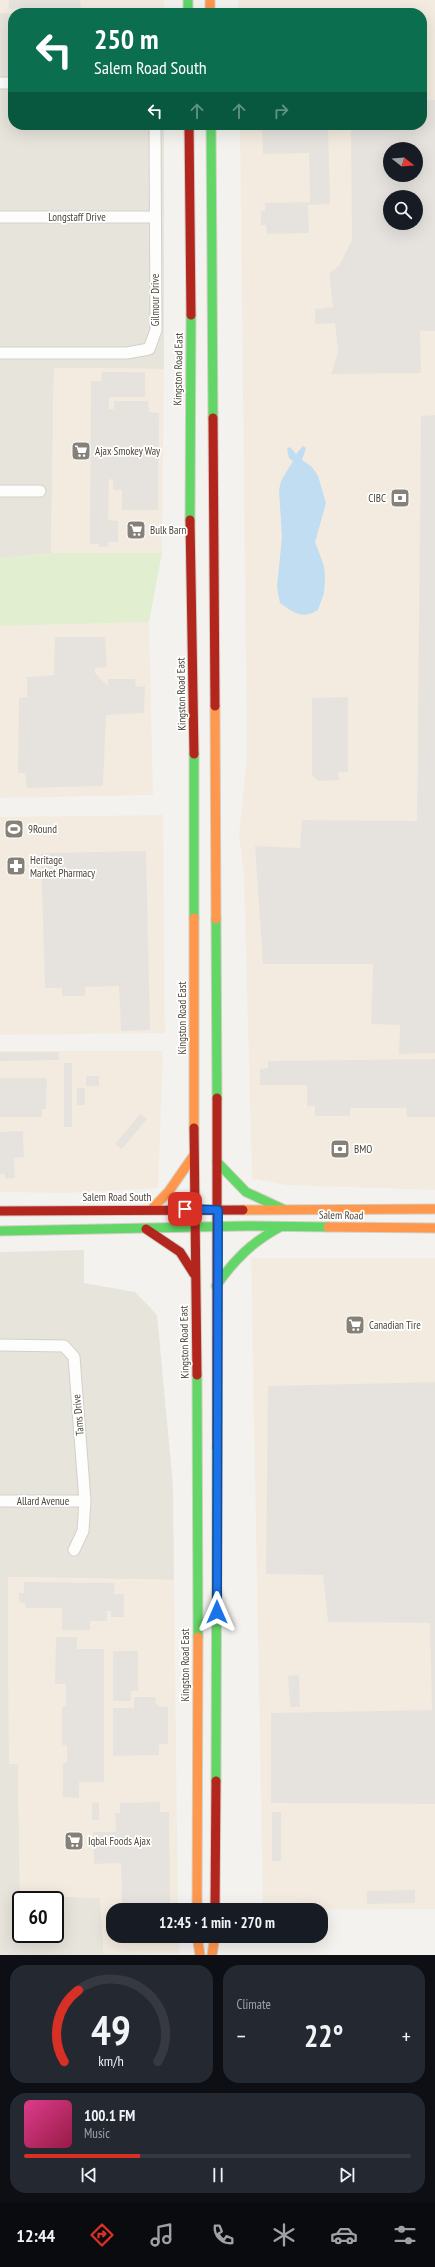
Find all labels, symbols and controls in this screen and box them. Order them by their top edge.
text: 250 m [94,20,158,57]
icon: left [28,24,80,76]
text: Salem Road South [94,56,207,79]
icon: left [144,100,166,122]
icon: ahead [186,100,208,122]
icon: ahead [228,100,250,122]
icon: right [270,100,292,122]
north arrow [383,142,423,182]
map controls [383,142,423,230]
button: search [383,190,423,230]
street label: Longstaff Drive [48,210,106,224]
street label: Gilmour Drive [148,273,162,326]
street label: Kingston Road East [170,332,186,406]
supermarket icon: Ajax Smokey Way [70,440,92,462]
place label: Ajax Smokey Way [95,444,161,458]
bank icon: CIBC [389,487,411,509]
place label: CIBC [368,491,386,505]
supermarket icon: Bulk Barn [125,519,147,541]
place label: Bulk Barn [150,523,186,537]
street label: Kingston Road East [173,657,189,731]
sports icon: 9Round [3,818,25,840]
place label: 9Round [28,822,57,836]
place label: Heritage Market Pharmacy [30,853,96,880]
pharmacy icon: Heritage Market Pharmacy [5,855,27,877]
street label: Kingston Road East [175,982,189,1054]
bank icon: BMO [329,1138,351,1160]
place label: BMO [354,1142,372,1156]
street label: Salem Road South [83,1190,152,1204]
pin [168,1192,202,1226]
icon: arrive [174,1198,196,1220]
street label: Salem Road [319,1208,364,1222]
street label: Kingston Road East [176,1305,192,1379]
supermarket icon: Canadian Tire [344,1314,366,1336]
place label: Canadian Tire [369,1318,421,1332]
street label: Tams Drive [69,1393,87,1436]
street label: Allard Avenue [17,1494,70,1508]
position arrow [196,1591,238,1633]
street label: Kingston Road East [178,1629,192,1701]
supermarket icon: Iqbal Foods Ajax [63,1830,85,1852]
place label: Iqbal Foods Ajax [88,1834,151,1848]
speed limit sign: 60 [12,1891,64,1943]
text: 12:45 · 1 min · 270 m [159,1913,275,1932]
text: Climate [237,1996,271,2013]
text: 49 [91,2003,131,2056]
text: 22° [304,2016,344,2055]
text: − [237,2022,246,2050]
text: + [402,2022,411,2050]
text: km/h [99,2051,124,2070]
text: 100.1 FM [84,2106,135,2125]
text: Music [84,2125,110,2142]
icon: previous [78,2164,100,2186]
icon: pause [207,2164,229,2186]
icon: next [336,2164,358,2186]
icon: directions [88,2221,116,2249]
icon: music [148,2221,176,2249]
icon: phone [209,2221,237,2249]
icon: climate [270,2221,298,2249]
icon: car [330,2221,358,2249]
icon: filters [391,2221,419,2249]
text: 12:44 [16,2224,55,2247]

